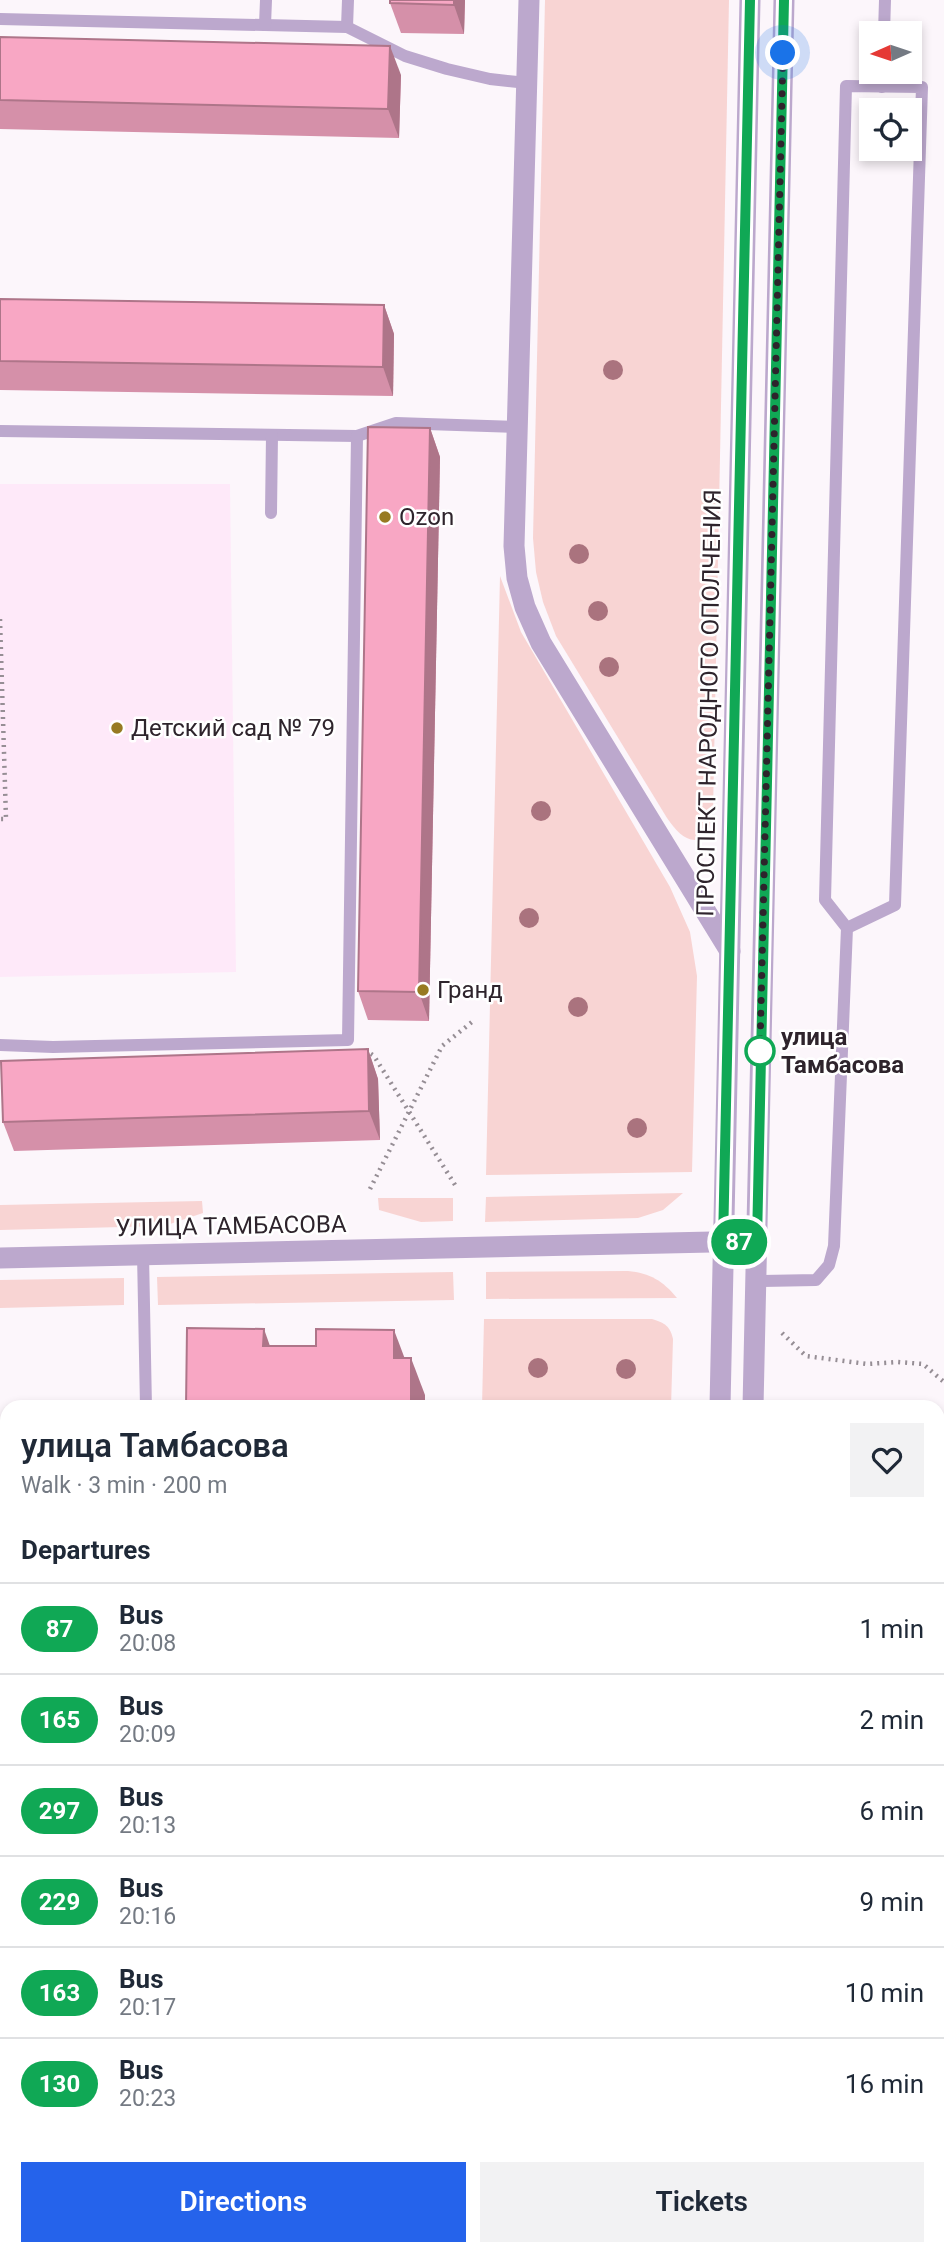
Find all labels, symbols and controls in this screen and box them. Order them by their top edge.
north arrow [859,21,922,84]
map controls [859,21,922,161]
your location [765,35,800,70]
button: locate [859,98,922,161]
street label: ПРОСПЕКТ НАРОДНОГО ОПОЛЧЕНИЯ [691,489,727,917]
place label: Ozon [399,503,454,531]
marker: Ozon [377,509,393,525]
place label: Детский сад № 79 [131,714,335,742]
marker: Детский сад № 79 [109,720,125,736]
place label: Гранд [437,976,503,1004]
marker: Гранд [415,982,431,998]
place label: улица Тамбасова [781,1023,904,1079]
marker: улица Тамбасова [745,1036,775,1066]
street label: УЛИЦА ТАМБАСОВА [115,1210,347,1242]
line badge: 87 [708,1219,770,1265]
text: 87 [725,1228,753,1256]
button: heart [850,1423,924,1497]
text: улица Тамбасова [21,1426,289,1465]
text: Walk · 3 min · 200 m [21,1472,227,1499]
text: Departures [21,1535,151,1565]
text: Bus [119,1600,164,1630]
text: 1 min [859,1614,924,1644]
text: 87 [46,1615,73,1643]
text: 20:08 [119,1630,176,1657]
text: Bus [119,1691,164,1721]
text: 2 min [859,1705,924,1735]
text: 165 [39,1706,80,1734]
text: 20:09 [119,1721,176,1748]
text: Bus [119,1782,164,1812]
text: 6 min [859,1796,924,1826]
text: 297 [39,1797,80,1825]
text: 20:13 [119,1812,176,1839]
text: Bus [119,1873,164,1903]
text: 9 min [859,1887,924,1917]
text: 229 [39,1888,80,1916]
text: 20:16 [119,1903,176,1930]
text: Bus [119,1964,164,1994]
text: 10 min [845,1978,924,2008]
text: 163 [39,1979,80,2007]
text: 20:17 [119,1994,176,2021]
text: Bus [119,2055,164,2085]
text: 16 min [845,2069,924,2099]
text: 130 [39,2070,80,2098]
text: 20:23 [119,2085,176,2112]
button: Directions [21,2162,466,2242]
button: Tickets [480,2162,924,2242]

